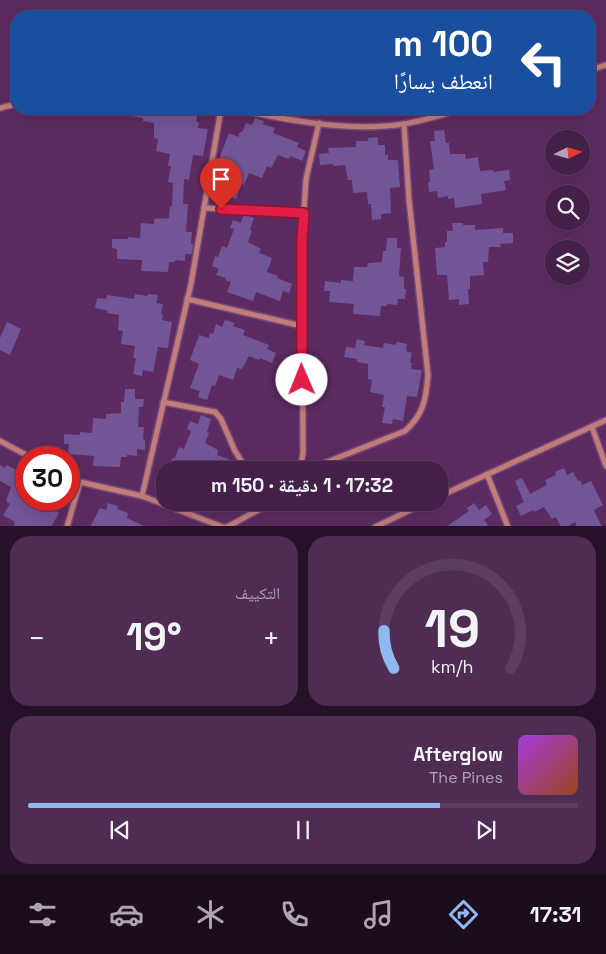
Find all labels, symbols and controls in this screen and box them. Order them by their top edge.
text: 100 m [393,22,493,66]
icon: left [511,30,576,95]
text: انعطف يسارًا [394,67,493,95]
north arrow [545,130,590,175]
map controls [545,130,590,285]
pin [200,158,242,209]
icon: arrive [207,165,235,193]
button: search [545,185,590,230]
button: layers [545,240,590,285]
position arrow [275,353,327,405]
speed limit sign: 30 [15,446,80,511]
text: 17:32 · 1 دقيقة · 150 m [211,473,393,498]
text: التكييف [235,583,280,604]
text: 19 [424,596,480,662]
text: 19° [126,613,182,661]
text: − [28,620,45,656]
text: + [263,620,280,656]
text: km/h [431,655,473,678]
text: Afterglow [413,742,503,767]
text: The Pines [429,767,503,788]
icon: previous [106,816,134,844]
icon: pause [289,816,317,844]
icon: next [472,816,500,844]
icon: filters [25,897,60,932]
icon: car [109,897,144,932]
icon: climate [193,897,228,932]
icon: phone [277,897,312,932]
icon: music [361,897,396,932]
icon: directions [446,897,481,932]
text: 17:31 [530,900,581,928]

